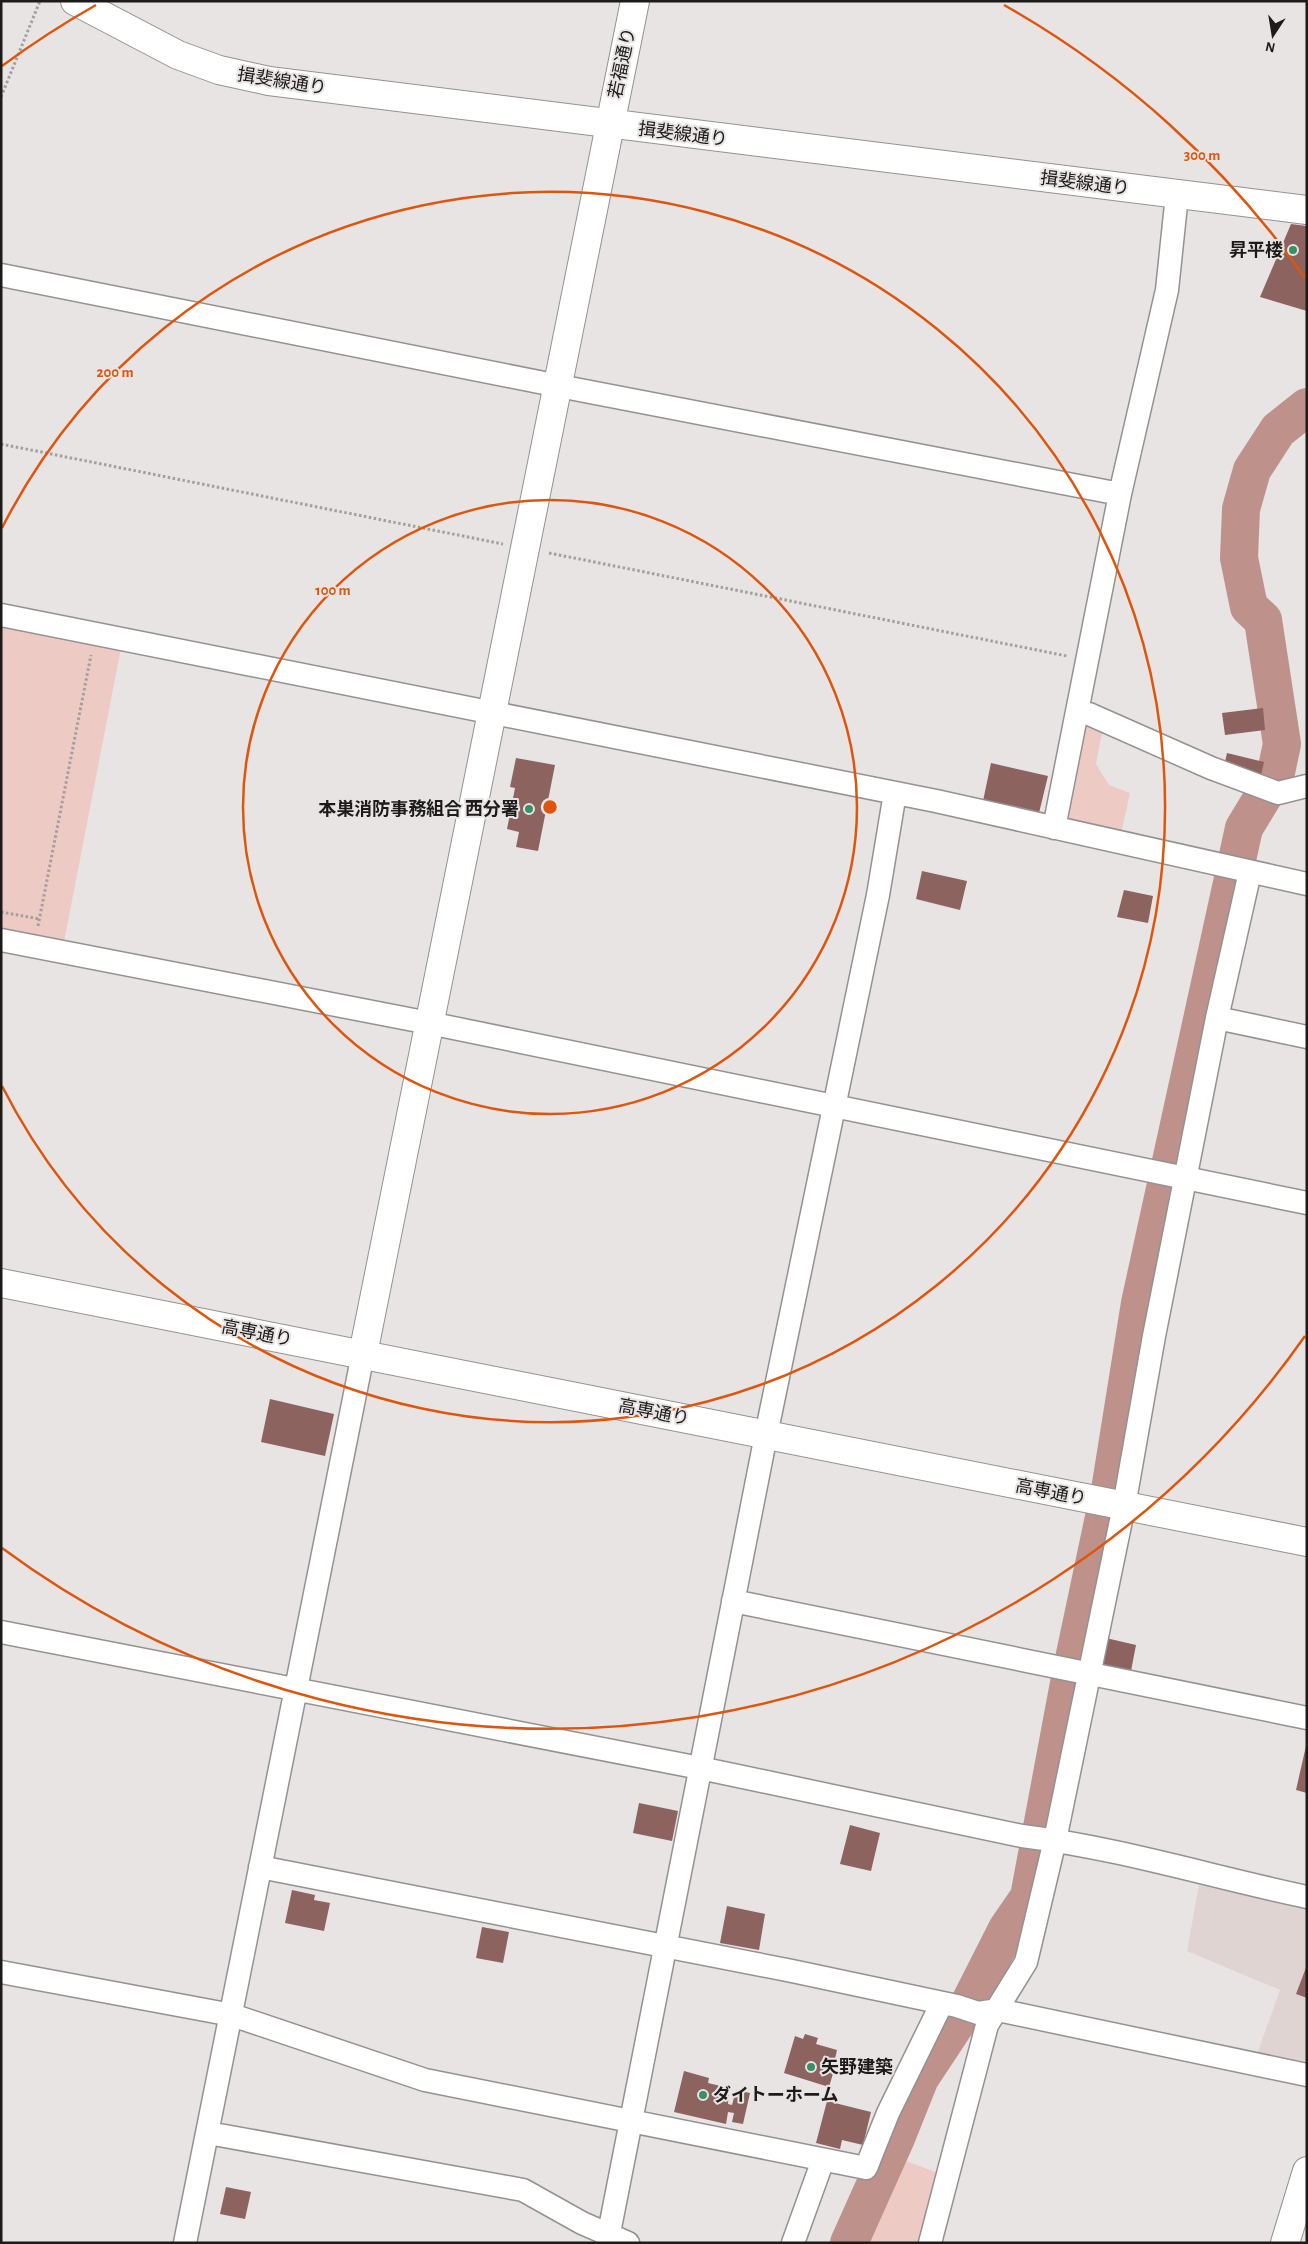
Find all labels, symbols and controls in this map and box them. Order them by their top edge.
north arrow [1248,10,1298,60]
street label: 若福通り [606,26,639,100]
text: N [1264,39,1277,55]
street label: 揖斐線通り [236,64,328,98]
street label: 揖斐線通り [637,119,729,149]
text: 300 m [1184,148,1220,163]
street label: 揖斐線通り [1039,168,1131,198]
place label: 昇平楼 [1229,241,1283,260]
marker: 昇平楼 [1287,244,1299,256]
text: 200 m [96,365,134,380]
text: 100 m [315,583,351,598]
centre of rings [541,798,559,816]
place label: 本巣消防事務組合 西分署 [318,799,519,819]
marker: 本巣消防事務組合 西分署 [523,803,535,815]
street label: 高専通り [220,1317,294,1350]
street label: 高専通り [617,1396,691,1429]
street label: 高専通り [1014,1476,1088,1509]
place label: 矢野建築 [821,2057,893,2077]
marker: 矢野建築 [805,2061,817,2073]
place label: ダイトーホーム [713,2085,838,2105]
marker: ダイトーホーム [697,2089,709,2101]

